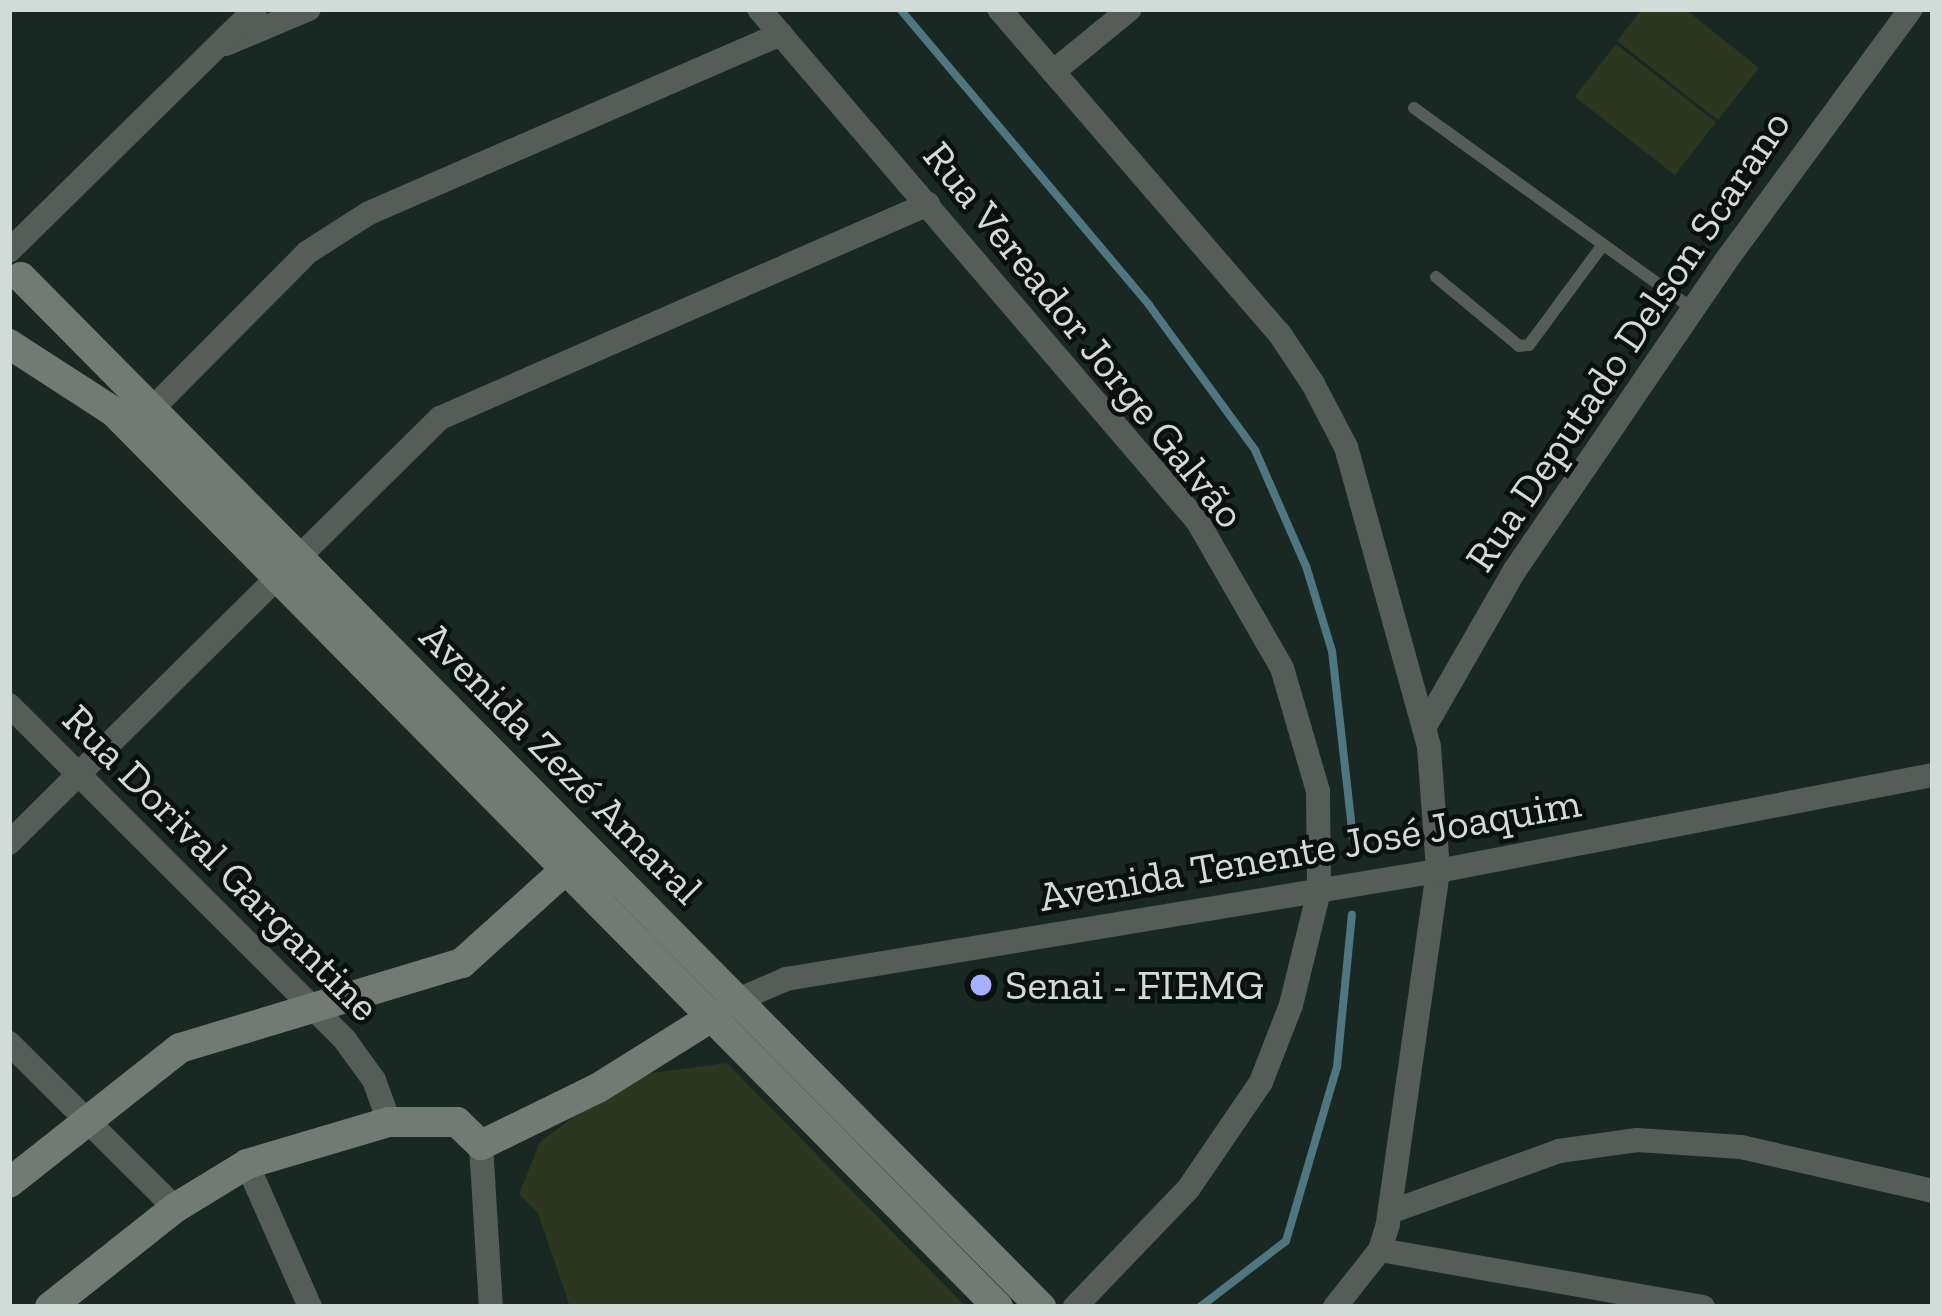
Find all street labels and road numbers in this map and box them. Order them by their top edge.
street label: Rua Deputado Delson Scarano [1455,101,1801,581]
street label: Rua Vereador Jorge Galvão [912,130,1256,540]
street label: Avenida Zezé Amaral [409,611,713,915]
street label: Rua Dorival Gargantine [52,694,390,1032]
street label: Avenida Tenente José Joaquim [1034,777,1586,923]

